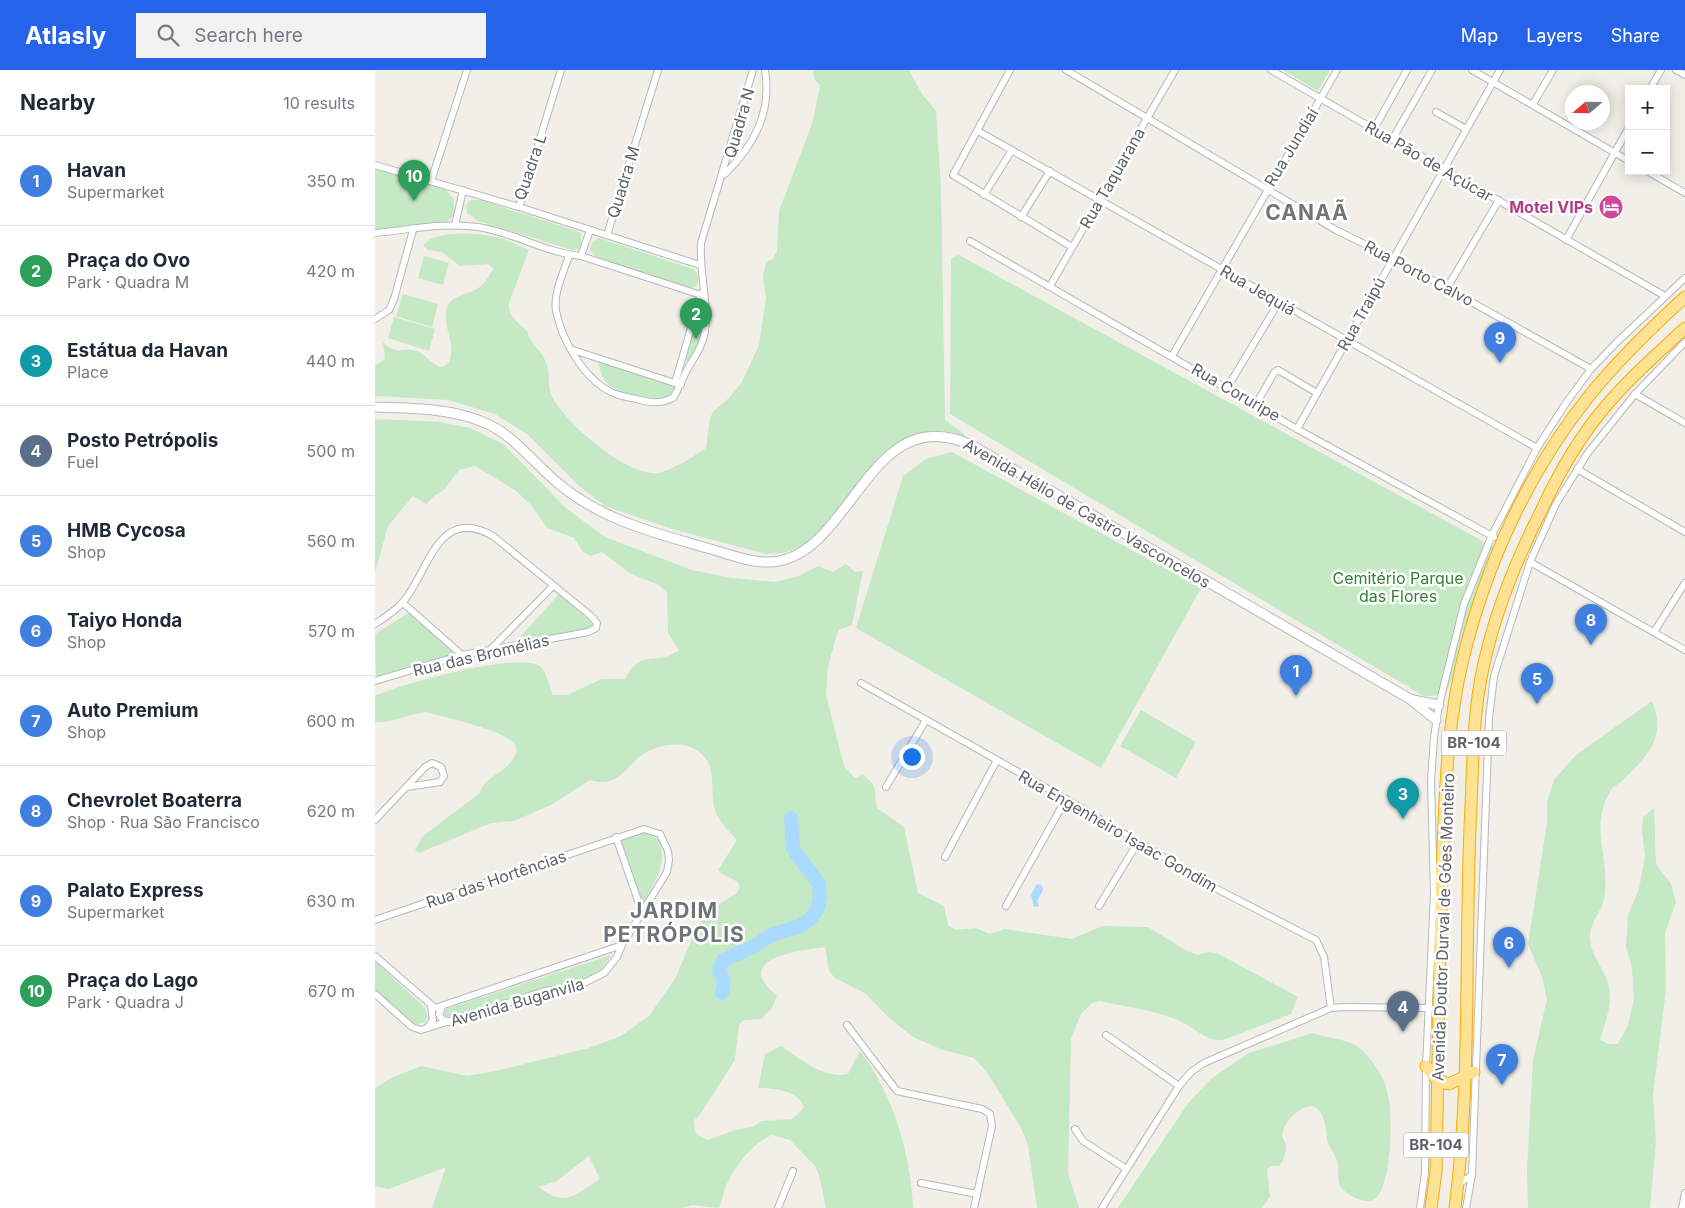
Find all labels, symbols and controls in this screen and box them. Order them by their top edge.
search box [136,13,486,58]
text: Atlasly [25,21,106,50]
icon: search [154,21,182,49]
text: Search here [194,24,303,47]
text: Map [1461,25,1498,46]
text: Layers [1526,25,1583,46]
text: Share [1611,25,1660,46]
north arrow [1565,85,1610,130]
map controls [1625,85,1670,175]
button: + [1625,85,1670,130]
street label: Quadra N [719,86,759,160]
text: Nearby [20,90,95,115]
text: 10 results [283,93,355,113]
street label: Rua Jundiaí [1260,104,1322,190]
street label: Rua Pão de Açúcar [1362,116,1496,206]
street label: Rua Taquarana [1075,124,1149,232]
button: − [1625,130,1670,175]
street label: Quadra L [509,131,551,203]
street label: Quadra M [603,143,643,221]
text: Havan [67,159,126,182]
pin: 10 [398,160,430,201]
text: 1 [33,171,39,191]
text: 350 m [307,171,355,191]
text: Supermarket [67,182,164,202]
hotel icon: Motel VIPs [1598,194,1624,220]
place label: Motel VIPs [1509,197,1593,217]
district label: CANAÃ [1265,199,1349,225]
street label: Rua Porto Calvo [1361,236,1477,310]
text: Praça do Ovo [67,249,190,272]
street label: Rua Jequiá [1217,260,1299,320]
text: 2 [31,261,41,281]
text: 420 m [306,261,355,281]
text: Park · Quadra M [67,272,189,292]
street label: Rua Traipú [1333,274,1389,354]
pin: 2 [680,298,712,339]
pin: 9 [1484,322,1516,363]
text: Estátua da Havan [67,339,228,362]
text: 3 [31,351,41,371]
text: 440 m [306,351,355,371]
street label: Rua Coruripe [1188,359,1284,425]
text: Place [67,362,109,382]
text: Posto Petrópolis [67,429,218,452]
street label: Avenida Hélio de Castro Vasconcelos [960,434,1214,592]
text: 4 [31,441,41,461]
text: 500 m [307,441,355,461]
text: Fuel [67,452,99,472]
text: HMB Cycosa [67,519,186,542]
text: 5 [31,531,41,551]
text: 560 m [307,531,355,551]
text: Shop [67,542,106,562]
park label: Cemitério Parque das Flores [1332,568,1464,606]
pin: 8 [1575,604,1607,645]
text: Taiyo Honda [67,609,182,632]
text: 6 [31,621,41,641]
text: 570 m [308,621,355,641]
street label: Rua das Bromélias [411,630,551,680]
text: Shop [67,632,106,652]
pin: 1 [1280,655,1312,696]
pin: 5 [1521,663,1553,704]
text: Auto Premium [67,699,199,722]
text: 7 [31,711,41,731]
text: 600 m [306,711,355,731]
text: Shop [67,722,106,742]
road number: BR-104 [1441,730,1507,756]
your location [899,744,925,770]
street label: Rua Engenheiro Isaac Gondim [1015,766,1221,896]
street label: Avenida Doutor Durval de Góes Monteiro [1428,773,1458,1081]
pin: 3 [1387,778,1419,819]
text: Chevrolet Boaterra [67,789,242,812]
text: 8 [31,801,41,821]
text: 620 m [307,801,355,821]
text: Shop · Rua São Francisco [67,812,260,832]
street label: Rua das Hortências [423,846,569,912]
text: Palato Express [67,879,204,902]
text: 9 [31,891,41,911]
text: 630 m [307,891,355,911]
district label: JARDIM PETRÓPOLIS [603,898,745,947]
text: Supermarket [67,902,164,922]
pin: 6 [1493,927,1525,968]
text: Praça do Lago [67,969,198,992]
street label: Avenida Buganvila [448,973,586,1031]
text: 10 [27,981,45,1001]
text: 670 m [308,981,355,1001]
pin: 4 [1387,991,1419,1032]
text: Park · Quadra J [67,992,184,1012]
pin: 7 [1486,1044,1518,1085]
road number: BR-104 [1403,1132,1469,1158]

